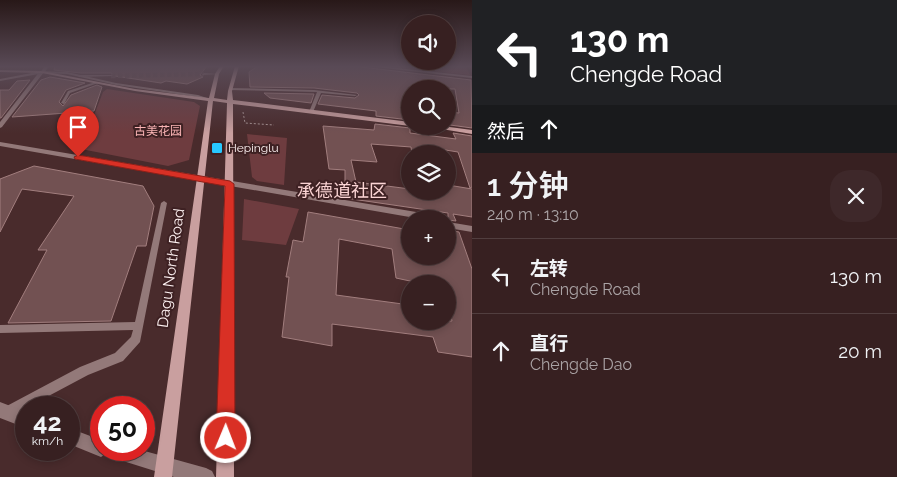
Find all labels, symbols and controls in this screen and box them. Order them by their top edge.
map controls [401,15,456,330]
button: sound [401,15,456,70]
text: 130 m [570,19,669,60]
icon: left [487,20,552,85]
text: Chengde Road [570,61,722,87]
button: search [401,80,456,135]
pin [57,106,99,157]
icon: arrive [64,113,92,141]
icon: ahead [535,115,563,143]
text: 然后 [487,120,525,142]
park label: 古美花园 [134,124,182,138]
marker: Hepinglu [210,141,224,155]
place label: Hepinglu [228,141,279,155]
button: layers [401,145,456,200]
text: 1 分钟 [487,168,569,203]
button: close [830,170,882,222]
district label: 承德道社区 [297,180,387,201]
text: 240 m · 13:10 [487,205,579,224]
street label: Dagu North Road [154,207,188,329]
button: + [401,210,456,265]
text: 左转 [530,257,568,279]
icon: left [487,262,515,290]
text: 130 m [830,265,882,287]
button: − [401,275,456,330]
text: Chengde Road [530,280,641,299]
text: 直行 [530,332,568,354]
icon: ahead [487,337,515,365]
text: 20 m [838,340,882,362]
text: Chengde Dao [530,355,632,374]
speed limit sign: 50 [90,396,155,461]
text: 42 [33,407,62,437]
position arrow [199,411,251,463]
text: km/h [32,434,63,448]

